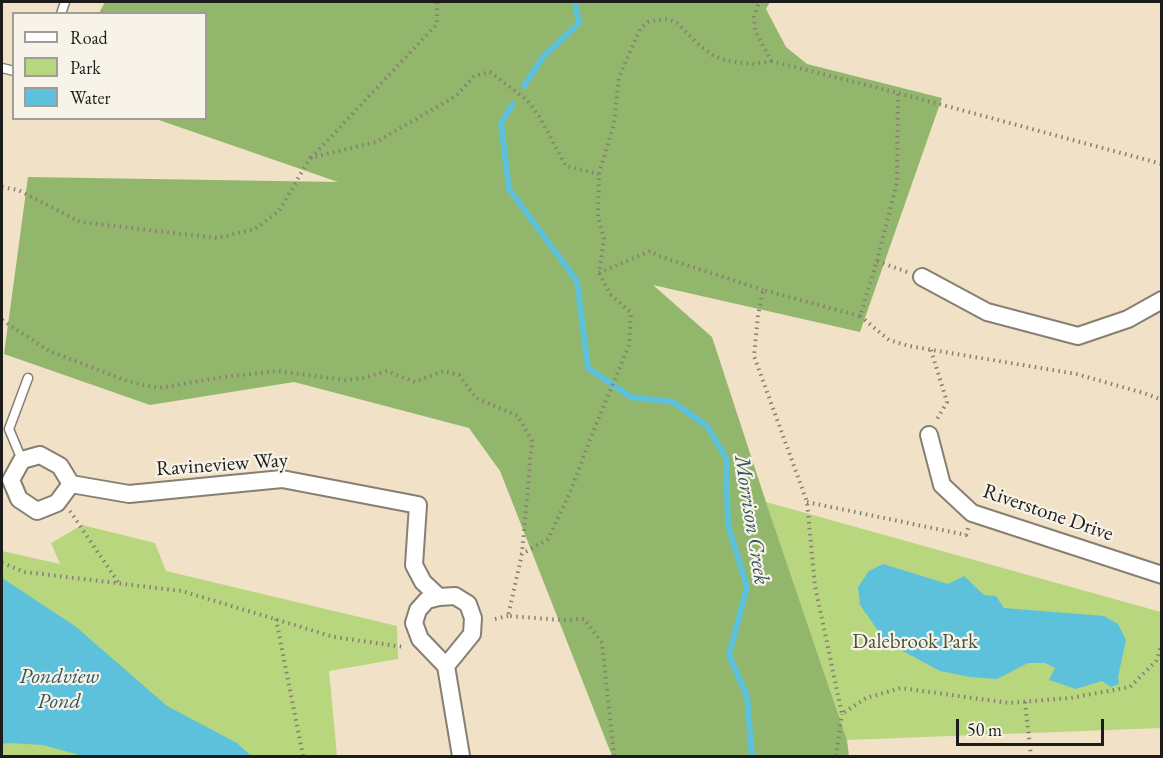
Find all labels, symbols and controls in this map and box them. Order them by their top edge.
legend [12,12,207,120]
text: Road [70,26,108,49]
text: Park [70,56,101,79]
text: Water [70,86,111,109]
street label: Ravineview Way [155,448,289,482]
water label: Morrison Creek [728,454,774,586]
street label: Riverstone Drive [980,479,1116,547]
park label: Dalebrook Park [852,629,978,655]
water label: Pondview Pond [19,664,99,716]
scale bar [959,707,1108,745]
text: 50 m [967,718,1002,741]

